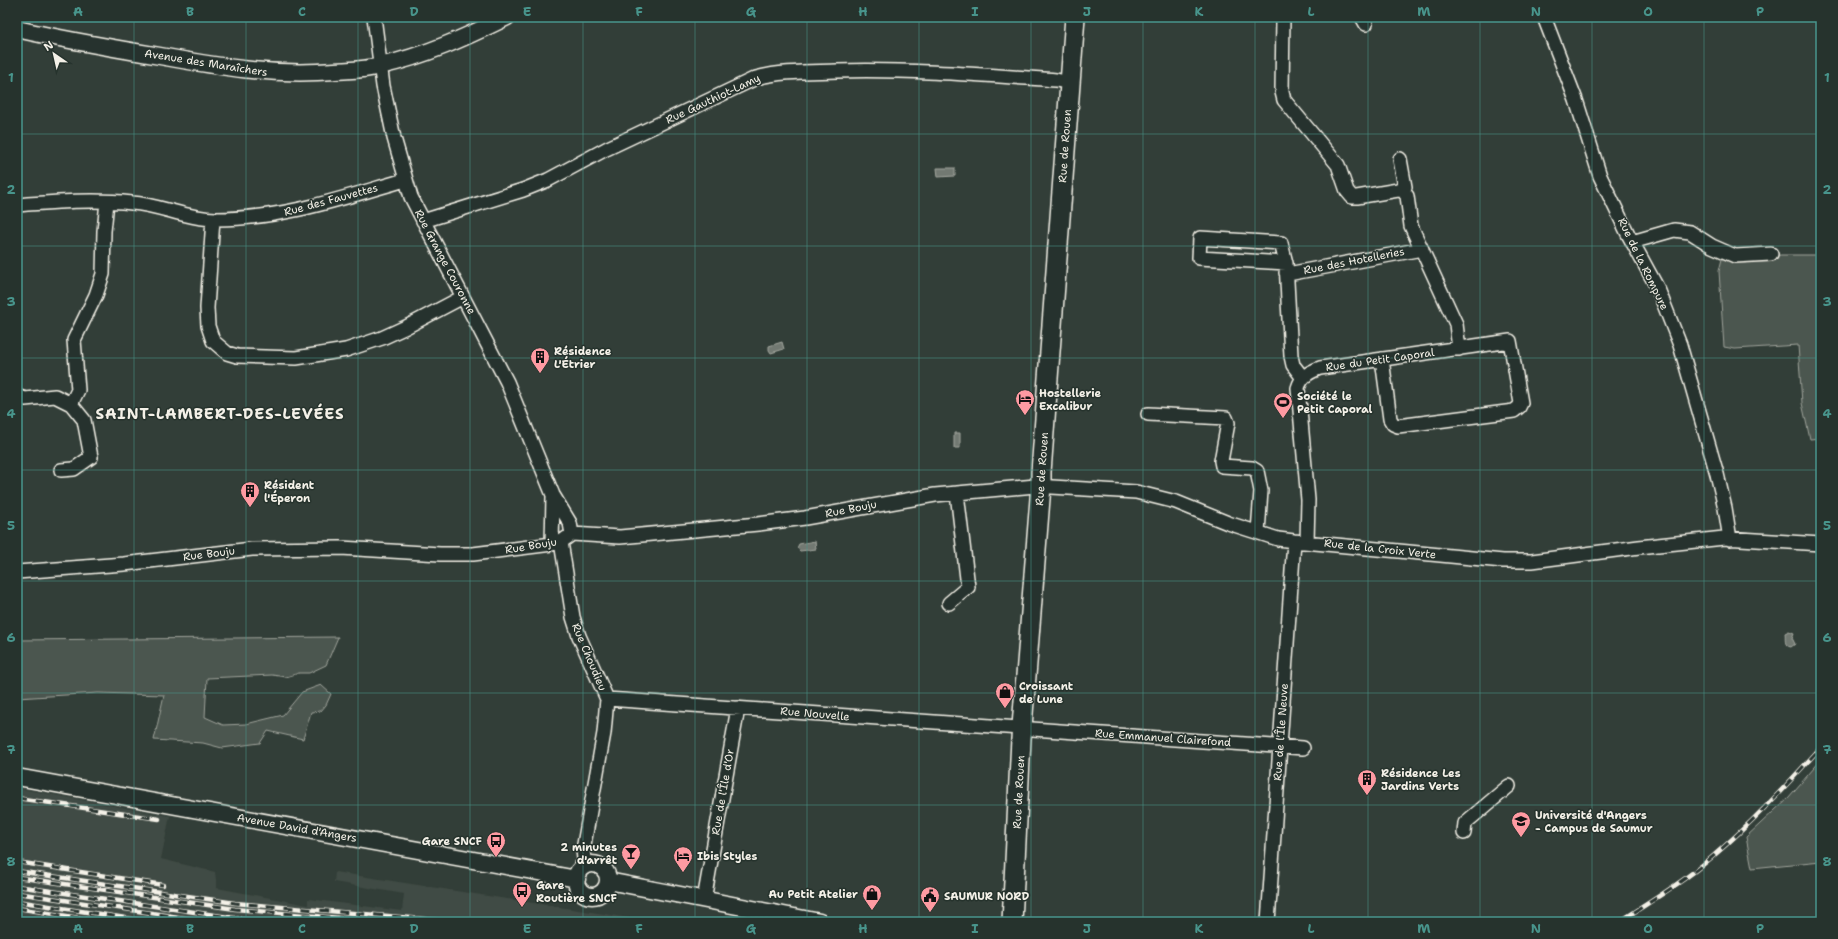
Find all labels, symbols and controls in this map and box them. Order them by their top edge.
text: A [73,3,83,20]
text: B [186,3,194,20]
text: C [298,3,306,20]
text: D [409,3,419,20]
text: E [523,3,532,20]
text: F [635,3,643,20]
text: G [746,3,757,20]
text: H [858,3,868,20]
text: I [971,3,979,20]
text: J [1083,3,1091,20]
text: K [1195,3,1204,20]
text: L [1307,3,1315,20]
text: M [1417,3,1431,20]
text: N [1531,3,1541,20]
text: O [1643,3,1653,20]
text: P [1756,3,1764,20]
north arrow [34,34,74,74]
text: N [41,37,57,55]
street label: Avenue des Maraîchers [143,46,269,80]
text: 1 [8,69,14,86]
text: 1 [1824,69,1830,86]
street label: Rue Gauthiot-Lamy [663,70,763,128]
street label: Rue de Rouen [1055,109,1075,183]
street label: Rue des Fauvettes [282,180,380,220]
text: 2 [6,181,16,198]
text: 2 [1822,181,1832,198]
street label: Rue Grange Couronne [411,207,479,317]
street label: Rue de la Rompure [1614,215,1672,313]
street label: Rue des Hotelleries [1302,244,1406,278]
text: 3 [6,293,16,310]
text: 3 [1822,293,1832,310]
place label: Résidence L'Étrier [554,344,612,372]
street label: Rue du Petit Caporal [1325,345,1436,375]
building icon: Résidence L'Étrier [529,346,551,374]
place label: Hostellerie Excalibur [1039,386,1101,414]
hotel icon: Hostellerie Excalibur [1014,388,1036,416]
place label: Société le Petit Caporal [1297,389,1373,417]
sports icon: Société le Petit Caporal [1272,391,1294,419]
district label: SAINT-LAMBERT-DES-LEVÉES [95,403,345,424]
text: 4 [6,405,16,422]
text: 4 [1822,405,1832,422]
street label: Rue de Rouen [1032,432,1052,506]
place label: Résident l'Éperon [264,478,315,506]
building icon: Résident l'Éperon [239,480,261,508]
street label: Rue Bouju [824,497,878,521]
text: 5 [7,517,15,534]
text: 5 [1823,517,1831,534]
street label: Rue Bouju [504,535,558,557]
street label: Rue de la Croix Verte [1323,536,1437,562]
street label: Rue Bouju [182,543,236,565]
street label: Rue Choudieu [568,621,610,693]
text: 6 [6,629,16,646]
text: 6 [1822,629,1832,646]
place label: Croissant de Lune [1019,679,1074,707]
shop icon: Croissant de Lune [994,681,1016,709]
street label: Rue de l'Île Neuve [1269,683,1292,781]
street label: Rue Nouvelle [780,704,850,724]
street label: Rue Emmanuel Clairefond [1094,726,1232,750]
text: 7 [6,741,16,758]
text: 7 [1822,741,1832,758]
street label: Rue de l'Île d'Or [707,748,738,836]
street label: Rue de Rouen [1010,755,1028,829]
place label: Résidence Les Jardins Verts [1381,766,1461,794]
building icon: Résidence Les Jardins Verts [1356,768,1378,796]
place label: Université d'Angers - Campus de Saumur [1535,808,1653,836]
street label: Avenue David d'Angers [236,810,358,846]
school or university icon: Université d'Angers - Campus de Saumur [1510,810,1532,838]
bus stop icon: Gare SNCF [485,830,507,858]
place label: Gare SNCF [422,834,483,849]
place label: 2 minutes d'arrêt [561,840,618,868]
bar icon: 2 minutes d'arrêt [620,842,642,870]
hotel icon: Ibis Styles [672,845,694,873]
place label: Ibis Styles [697,849,758,864]
text: 8 [6,853,16,870]
text: 8 [1822,853,1832,870]
place label: Gare Routière SNCF [536,878,617,906]
bus stop icon: Gare Routière SNCF [511,880,533,908]
shop icon: Au Petit Atelier [861,883,883,911]
public building icon: SAUMUR NORD [919,885,941,913]
place label: Au Petit Atelier [768,887,858,902]
place label: SAUMUR NORD [944,889,1029,904]
text: A [73,920,83,937]
text: B [186,920,194,937]
text: C [298,920,306,937]
text: D [409,920,419,937]
text: E [523,920,532,937]
text: F [635,920,643,937]
text: G [746,920,757,937]
text: H [858,920,868,937]
text: I [971,920,979,937]
text: J [1083,920,1091,937]
text: K [1195,920,1204,937]
text: L [1307,920,1315,937]
text: M [1417,920,1431,937]
text: N [1531,920,1541,937]
text: O [1643,920,1653,937]
text: P [1756,920,1764,937]

